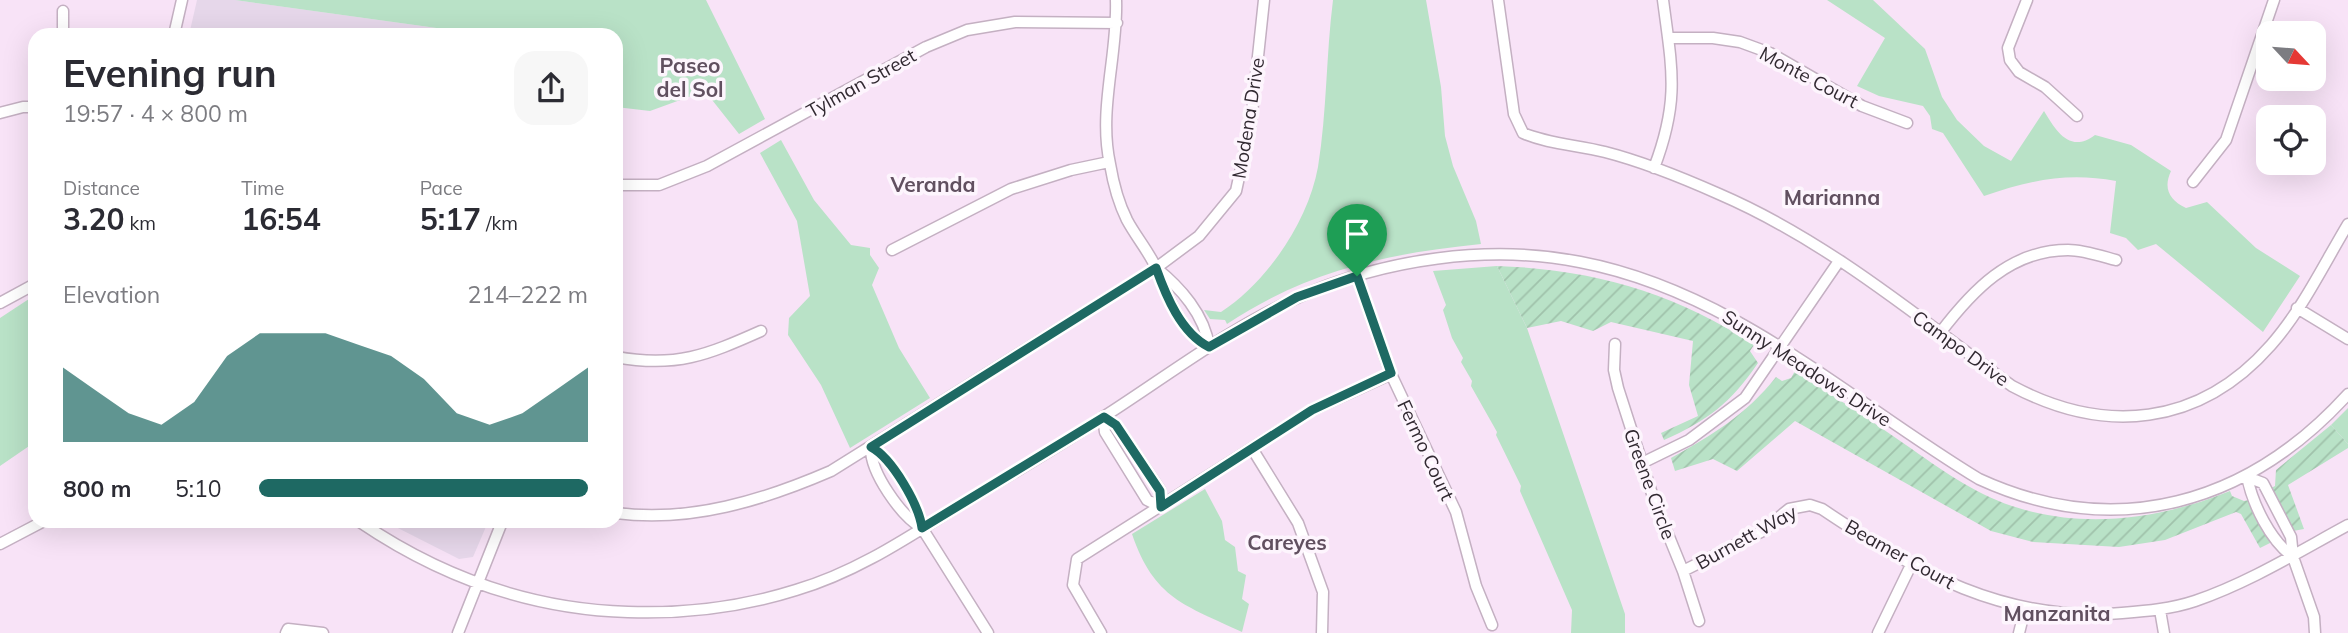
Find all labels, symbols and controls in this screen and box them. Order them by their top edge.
north arrow [2256,21,2326,91]
map controls [2256,21,2326,175]
street label: Monte Court [1756,41,1863,113]
street label: Tylman Street [802,43,920,123]
text: Evening run [63,49,277,97]
button: share [514,51,588,125]
district label: Paseo del Sol [656,52,724,102]
street label: Modena Drive [1227,56,1269,180]
text: 19:57 · 4 × 800 m [63,99,248,128]
button: locate [2256,105,2326,175]
district label: Veranda [889,171,976,197]
text: Distance [63,176,140,200]
text: Time [241,176,284,200]
text: Pace [420,176,463,200]
district label: Marianna [1784,184,1880,210]
text: 3.20 [63,200,124,238]
text: 16:54 [241,200,321,238]
text: 5:17 [420,200,481,238]
pin [1327,204,1387,276]
text: km [124,211,156,235]
text: /km [481,211,518,235]
icon: arrive [1338,215,1376,253]
text: Elevation [63,280,160,309]
text: 214–222 m [467,280,588,309]
street label: Sunny Meadows Drive [1718,304,1896,432]
street label: Campo Drive [1908,305,2014,391]
street label: Fermo Court [1392,396,1460,504]
street label: Greene Circle [1619,425,1681,543]
text: 800 m [63,474,131,503]
text: 5:10 [175,474,222,503]
street label: Burnett Way [1691,499,1801,575]
street label: Beamer Court [1841,514,1959,594]
district label: Careyes [1247,529,1327,555]
district label: Manzanita [2003,600,2111,626]

